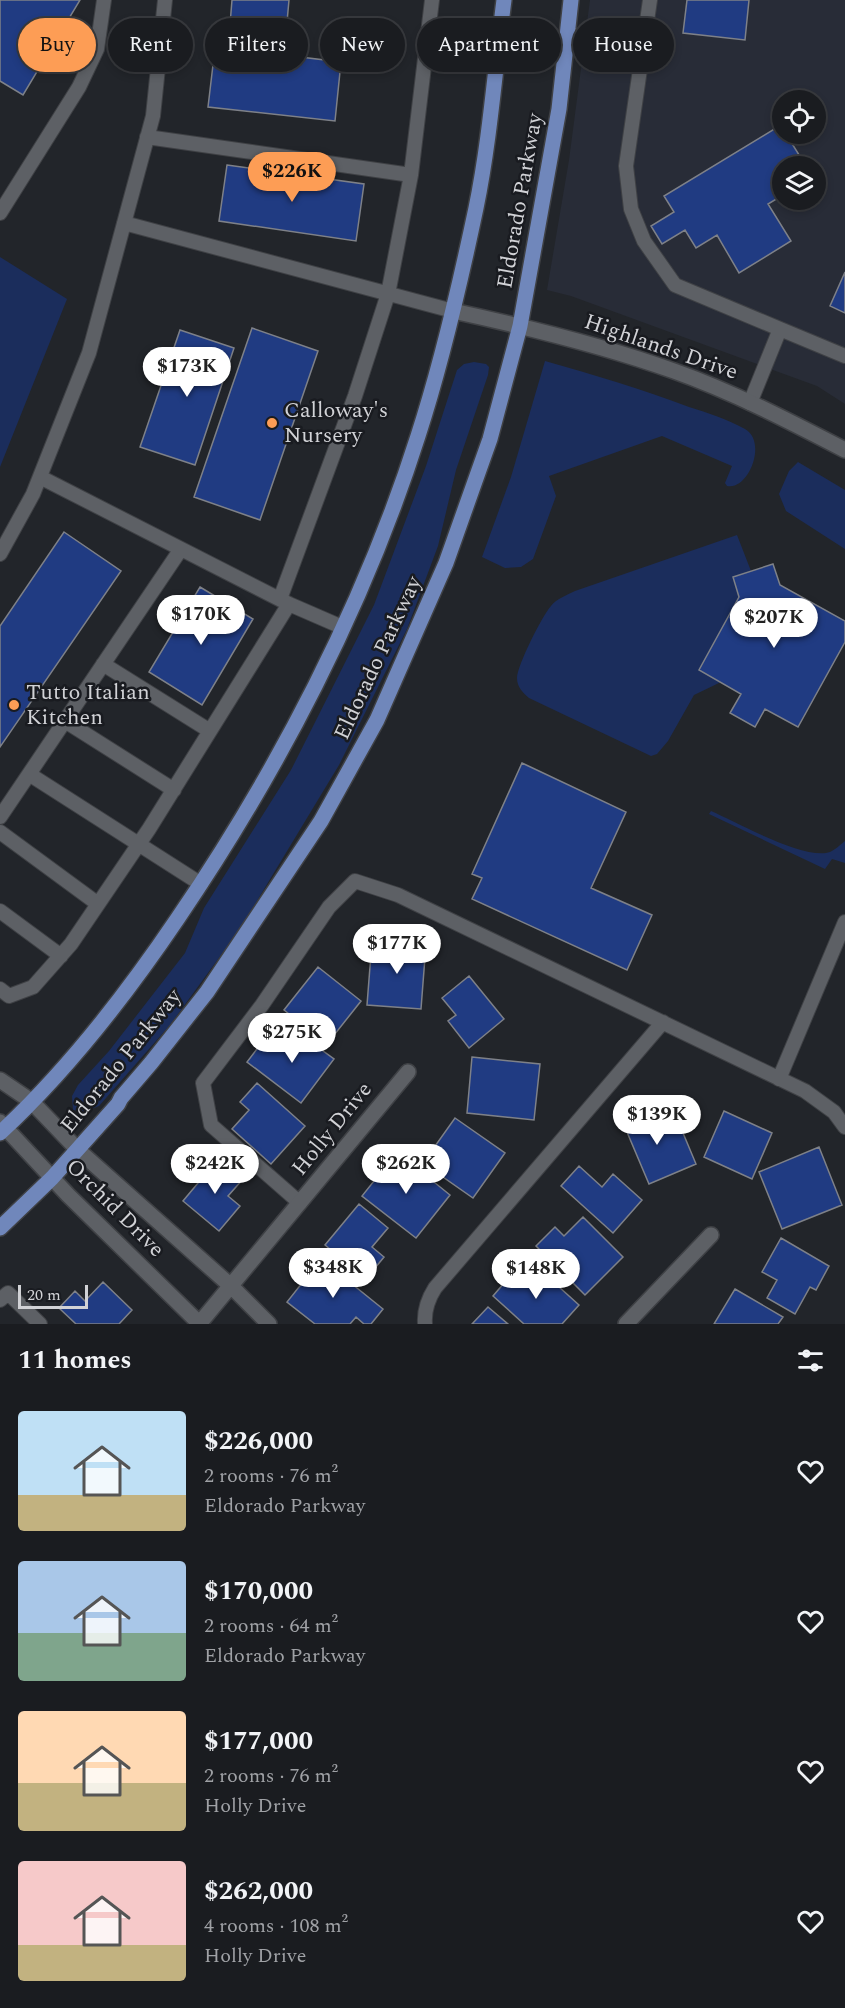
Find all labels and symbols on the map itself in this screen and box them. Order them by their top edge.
street label: Eldorado Parkway [488,109,552,291]
pin: $226K [250,152,334,203]
street label: Highlands Drive [580,305,742,389]
pin: $173K [145,347,229,398]
place label: Calloway's Nursery [284,394,388,452]
marker: Calloway's Nursery [265,416,279,430]
street label: Eldorado Parkway [326,569,431,745]
pin: $170K [159,595,243,646]
pin: $207K [732,598,816,649]
place label: Tutto Italian Kitchen [26,676,150,734]
marker: Tutto Italian Kitchen [7,698,21,712]
pin: $177K [355,924,439,975]
street label: Eldorado Parkway [52,981,191,1140]
pin: $275K [250,1013,334,1064]
street label: Holly Drive [284,1075,380,1183]
pin: $139K [615,1095,699,1146]
pin: $242K [173,1144,257,1195]
pin: $262K [364,1144,448,1195]
street label: Orchid Drive [58,1151,172,1265]
pin: $348K [291,1248,375,1299]
pin: $148K [494,1249,578,1300]
scale bar [18,1282,88,1310]

